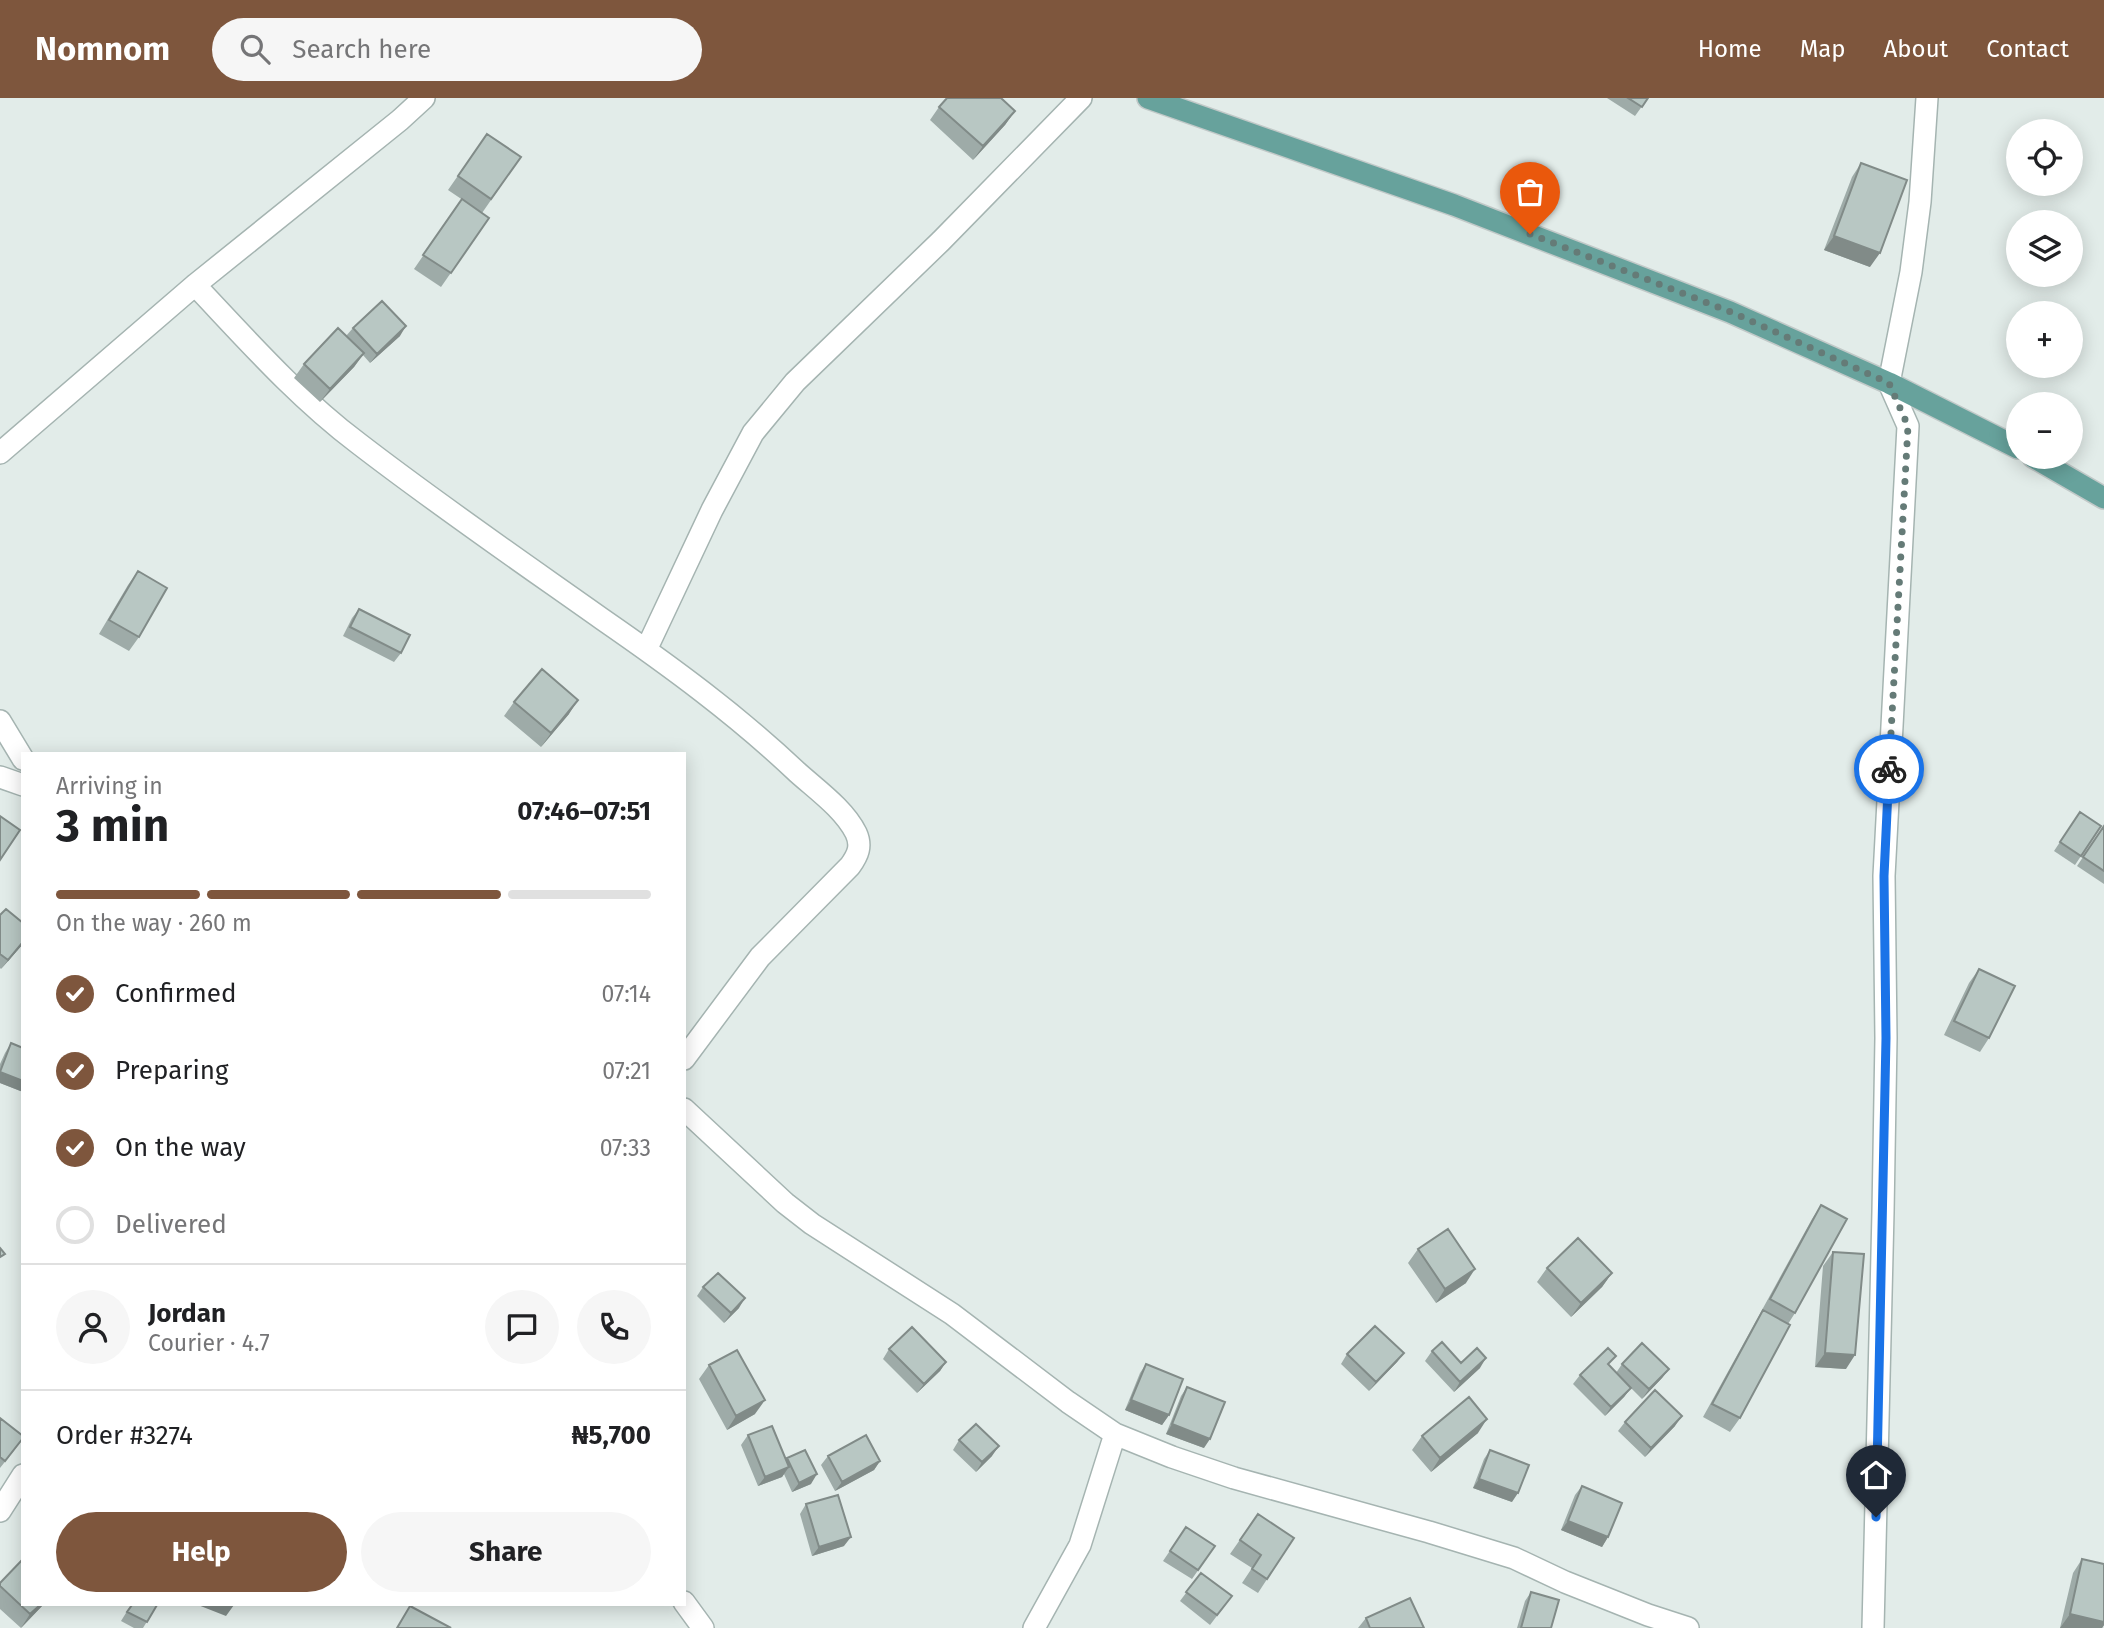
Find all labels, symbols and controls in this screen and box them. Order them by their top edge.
search box [212,18,702,81]
text: Nomnom [35,29,170,69]
icon: search [236,30,274,68]
text: Search here [292,34,431,65]
text: Home [1698,35,1762,63]
text: Map [1800,35,1846,63]
text: About [1884,35,1948,63]
text: Contact [1986,35,2069,63]
map controls [2006,119,2083,469]
button: locate [2006,119,2083,196]
pin [1500,162,1560,234]
icon: bag [1511,173,1549,211]
button: layers [2006,210,2083,287]
button: + [2006,301,2083,378]
button: − [2006,392,2083,469]
courier [1854,734,1924,804]
icon: bike [1870,750,1908,788]
text: Arriving in [56,772,163,800]
text: 07:46–07:51 [517,796,651,827]
text: 3 min [56,798,169,853]
text: On the way · 260 m [56,909,252,937]
icon: check [56,975,94,1013]
text: Confirmed [115,978,236,1009]
text: 07:14 [602,980,651,1008]
icon: check [56,1052,94,1090]
text: Preparing [115,1055,228,1086]
text: 07:21 [602,1057,651,1085]
icon: check [56,1129,94,1167]
text: On the way [115,1132,246,1163]
text: 07:33 [600,1134,651,1162]
text: Delivered [115,1209,227,1240]
button: person [56,1290,130,1364]
button: chat [485,1290,559,1364]
button: phone [577,1290,651,1364]
text: Jordan [148,1298,226,1329]
text: Courier · 4.7 [148,1329,270,1357]
text: Order #3274 [56,1420,193,1451]
text: ₦5,700 [571,1420,651,1451]
pin [1846,1445,1906,1517]
icon: home [1857,1456,1895,1494]
button: Help [56,1512,347,1592]
button: Share [361,1512,651,1592]

